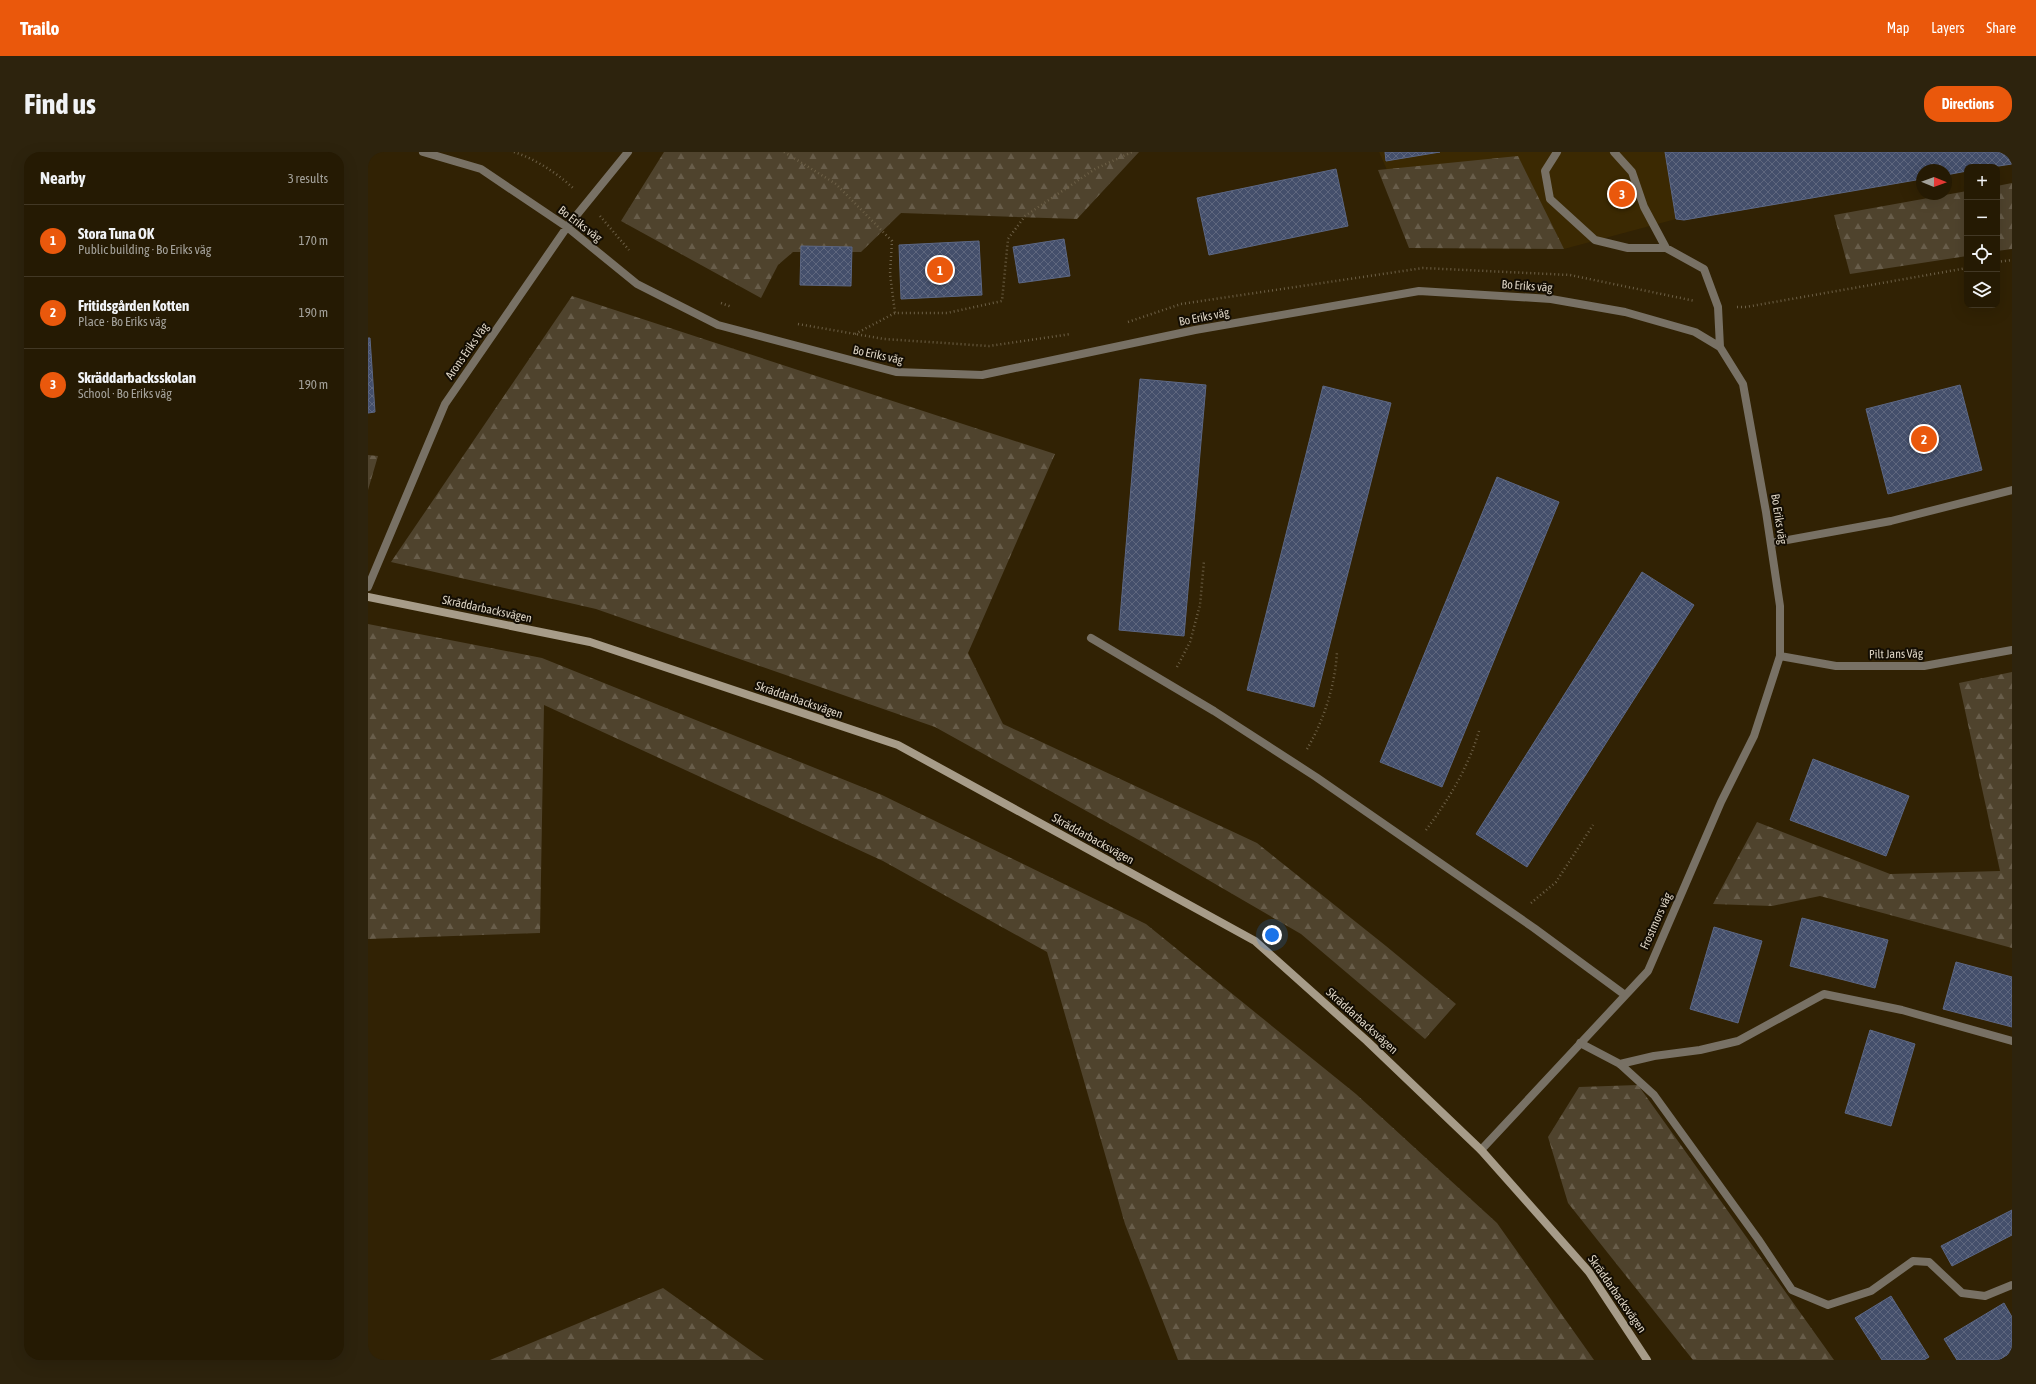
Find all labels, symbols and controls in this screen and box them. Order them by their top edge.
text: Trailo [20,17,59,39]
text: Map [1887,20,1909,36]
text: Layers [1931,20,1964,36]
text: Share [1986,20,2016,36]
button: Directions [1924,86,2012,122]
text: Find us [24,88,96,120]
north arrow [1916,164,1952,200]
map controls [1964,164,2000,308]
button: + [1964,164,2000,200]
text: Nearby [40,168,86,188]
text: 3 results [288,171,328,186]
pin: 3 [1609,179,1635,209]
button: − [1964,200,2000,236]
street label: Bo Eriks väg [555,203,605,245]
text: Stora Tuna OK [78,225,154,242]
text: 1 [50,233,56,248]
text: 170 m [299,233,328,248]
button: locate [1964,236,2000,272]
text: Public building · Bo Eriks väg [78,242,211,257]
pin: 1 [927,255,953,285]
button: layers [1964,272,2000,308]
street label: Bo Eriks väg [1501,277,1554,295]
text: Fritidsgården Kotten [78,297,189,314]
text: 2 [50,305,56,320]
text: 190 m [299,305,328,320]
street label: Bo Eriks väg [1178,305,1231,329]
text: Place · Bo Eriks väg [78,314,166,329]
street label: Arons Eriks Väg [442,319,492,382]
street label: Bo Eriks väg [852,343,905,367]
text: Skräddarbacksskolan [78,369,196,386]
text: 3 [50,377,56,392]
text: 190 m [299,377,328,392]
text: School · Bo Eriks väg [78,386,172,401]
pin: 2 [1911,424,1937,454]
street label: Bo Eriks väg [1768,493,1790,546]
street label: Skräddarbacksvägen [441,593,533,625]
street label: Pilt Jans Väg [1869,647,1924,661]
street label: Skräddarbacksvägen [753,678,845,722]
street label: Skräddarbacksvägen [1050,811,1136,867]
street label: Frostmors väg [1637,890,1675,952]
your location [1262,925,1282,945]
street label: Skräddarbacksvägen [1323,985,1401,1057]
street label: Skräddarbacksvägen [1585,1253,1649,1335]

